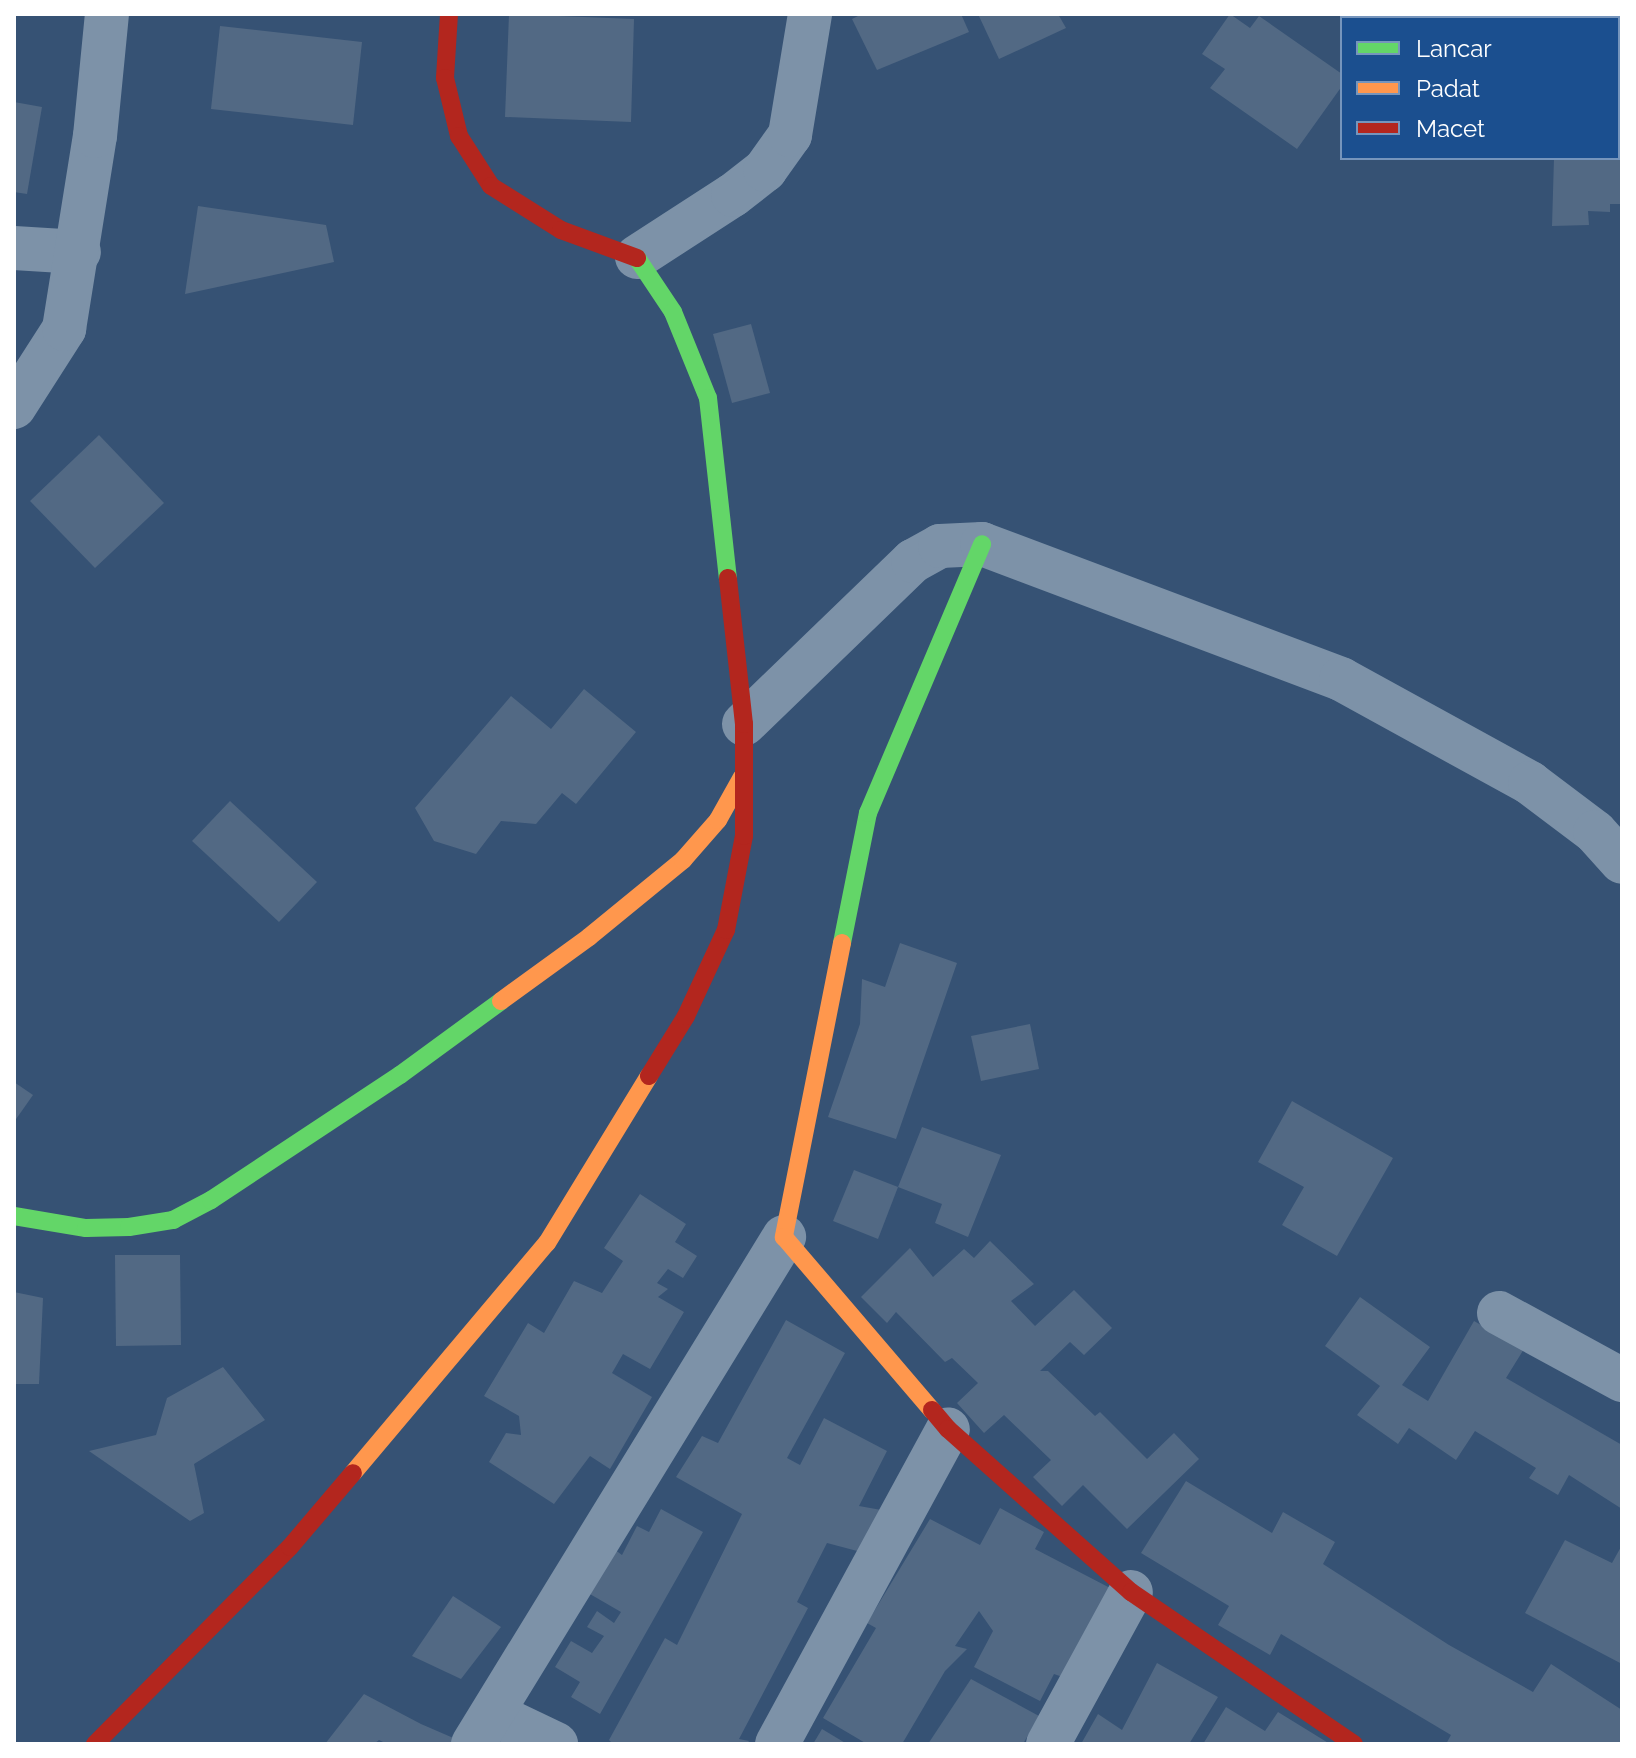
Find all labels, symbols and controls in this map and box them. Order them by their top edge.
legend [1340,16,1620,160]
text: Lancar [1416,34,1492,63]
text: Padat [1416,74,1480,103]
text: Macet [1416,114,1485,143]

